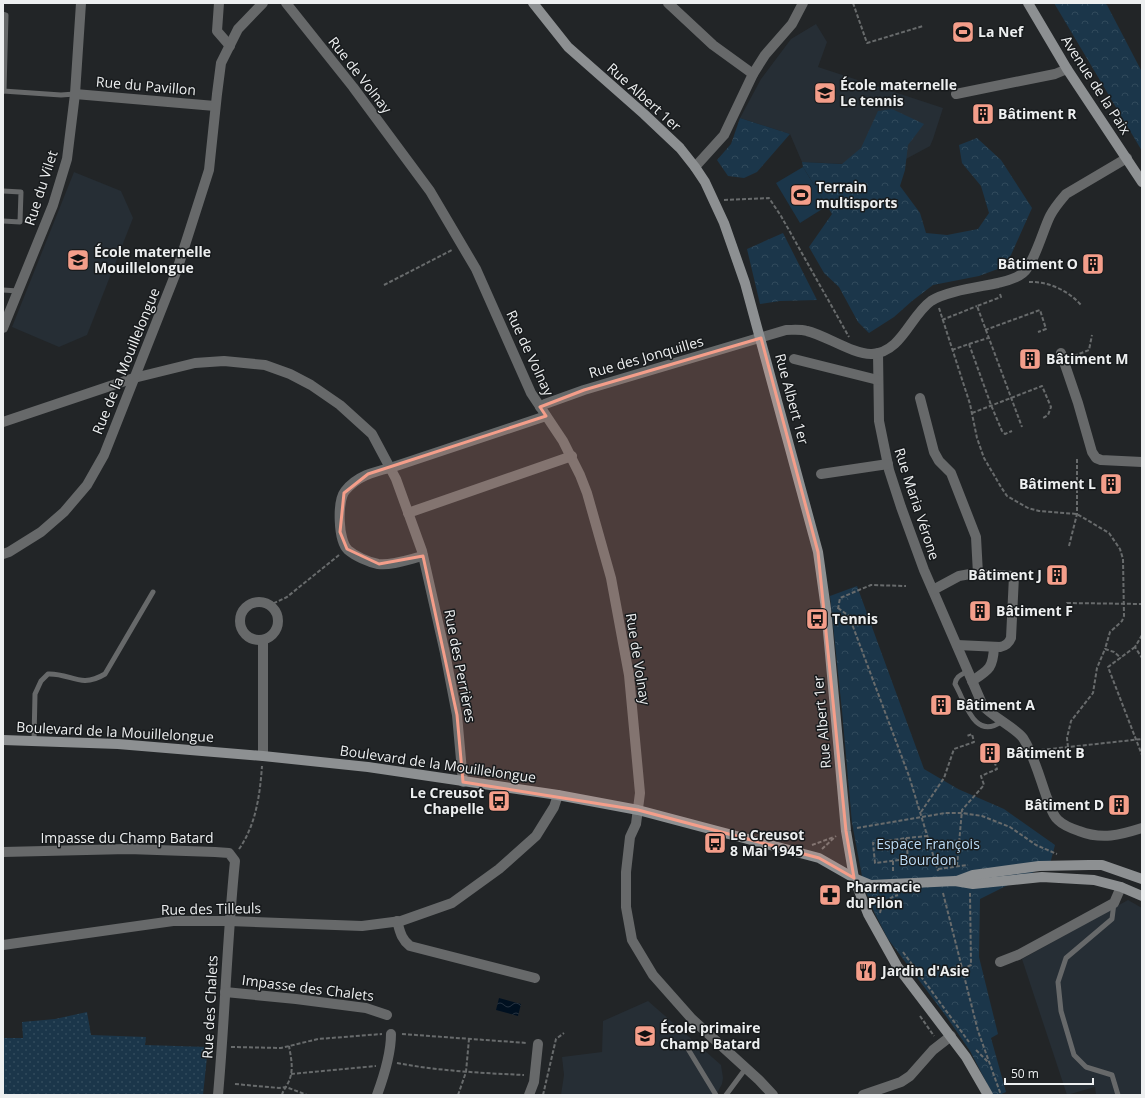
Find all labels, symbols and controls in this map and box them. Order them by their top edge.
sports icon: La Nef [950,19,976,45]
place label: La Nef [978,22,1025,41]
street label: Rue de Volnay [324,32,397,118]
street label: Avenue de la Paix [1057,32,1136,138]
street label: Rue Albert 1er [603,58,686,135]
street label: Rue du Pavillon [95,72,197,99]
place label: École maternelle Le tennis [840,75,957,110]
school or university icon: École maternelle Le tennis [812,80,838,106]
building icon: Bâtiment R [970,101,996,127]
place label: Bâtiment R [998,104,1077,123]
street label: Rue du Vilet [19,148,62,228]
place label: Terrain multisports [816,177,897,212]
sports icon: Terrain multisports [788,182,814,208]
place label: École maternelle Mouillelongue [94,242,211,277]
school or university icon: École maternelle Mouillelongue [65,247,91,273]
building icon: Bâtiment O [1080,251,1106,277]
place label: Bâtiment O [998,254,1078,273]
street label: Rue de la Mouillelongue [87,285,164,437]
street label: Rue de Volnay [502,307,559,400]
street label: Rue des Jonquilles [586,331,706,382]
building icon: Bâtiment M [1017,346,1043,372]
place label: Bâtiment M [1046,349,1128,368]
street label: Rue Albert 1er [771,351,814,447]
street label: Rue Maria Vérone [890,445,945,562]
building icon: Bâtiment L [1098,471,1124,497]
place label: Bâtiment L [1019,474,1096,493]
building icon: Bâtiment J [1044,562,1070,588]
place label: Bâtiment J [968,565,1042,584]
building icon: Bâtiment F [967,598,993,624]
place label: Bâtiment F [996,601,1073,620]
bus stop icon: Tennis [804,606,830,632]
street label: Rue des Perrières [440,608,481,724]
place label: Tennis [832,609,878,628]
street label: Rue de Volnay [622,612,655,707]
street label: Rue Albert 1er [808,674,835,769]
building icon: Bâtiment A [928,692,954,718]
place label: Bâtiment A [956,695,1035,714]
street label: Boulevard de la Mouillelongue [16,717,214,746]
street label: Boulevard de la Mouillelongue [339,740,537,787]
building icon: Bâtiment B [977,740,1003,766]
place label: Bâtiment B [1006,743,1085,762]
place label: Le Creusot Chapelle [410,783,484,818]
bus stop icon: Le Creusot Chapelle [486,788,512,814]
building icon: Bâtiment D [1106,792,1132,818]
place label: Bâtiment D [1024,795,1104,814]
place label: Le Creusot 8 Mai 1945 [730,825,804,860]
street label: Impasse du Champ Batard [40,828,214,847]
bus stop icon: Le Creusot 8 Mai 1945 [702,830,728,856]
park label: Espace François Bourdon [876,834,980,869]
place label: Pharmacie du Pilon [846,877,921,912]
pharmacy icon: Pharmacie du Pilon [817,882,843,908]
street label: Rue des Tilleuls [161,898,262,919]
street label: Rue des Chalets [197,954,222,1059]
restaurant icon: Jardin d'Asie [853,958,879,984]
place label: Jardin d'Asie [880,961,969,980]
street label: Impasse des Chalets [241,970,376,1005]
place label: École primaire Champ Batard [660,1018,760,1053]
school or university icon: École primaire Champ Batard [632,1023,658,1049]
scale bar [1005,1060,1093,1086]
text: 50 m [1011,1065,1039,1082]

